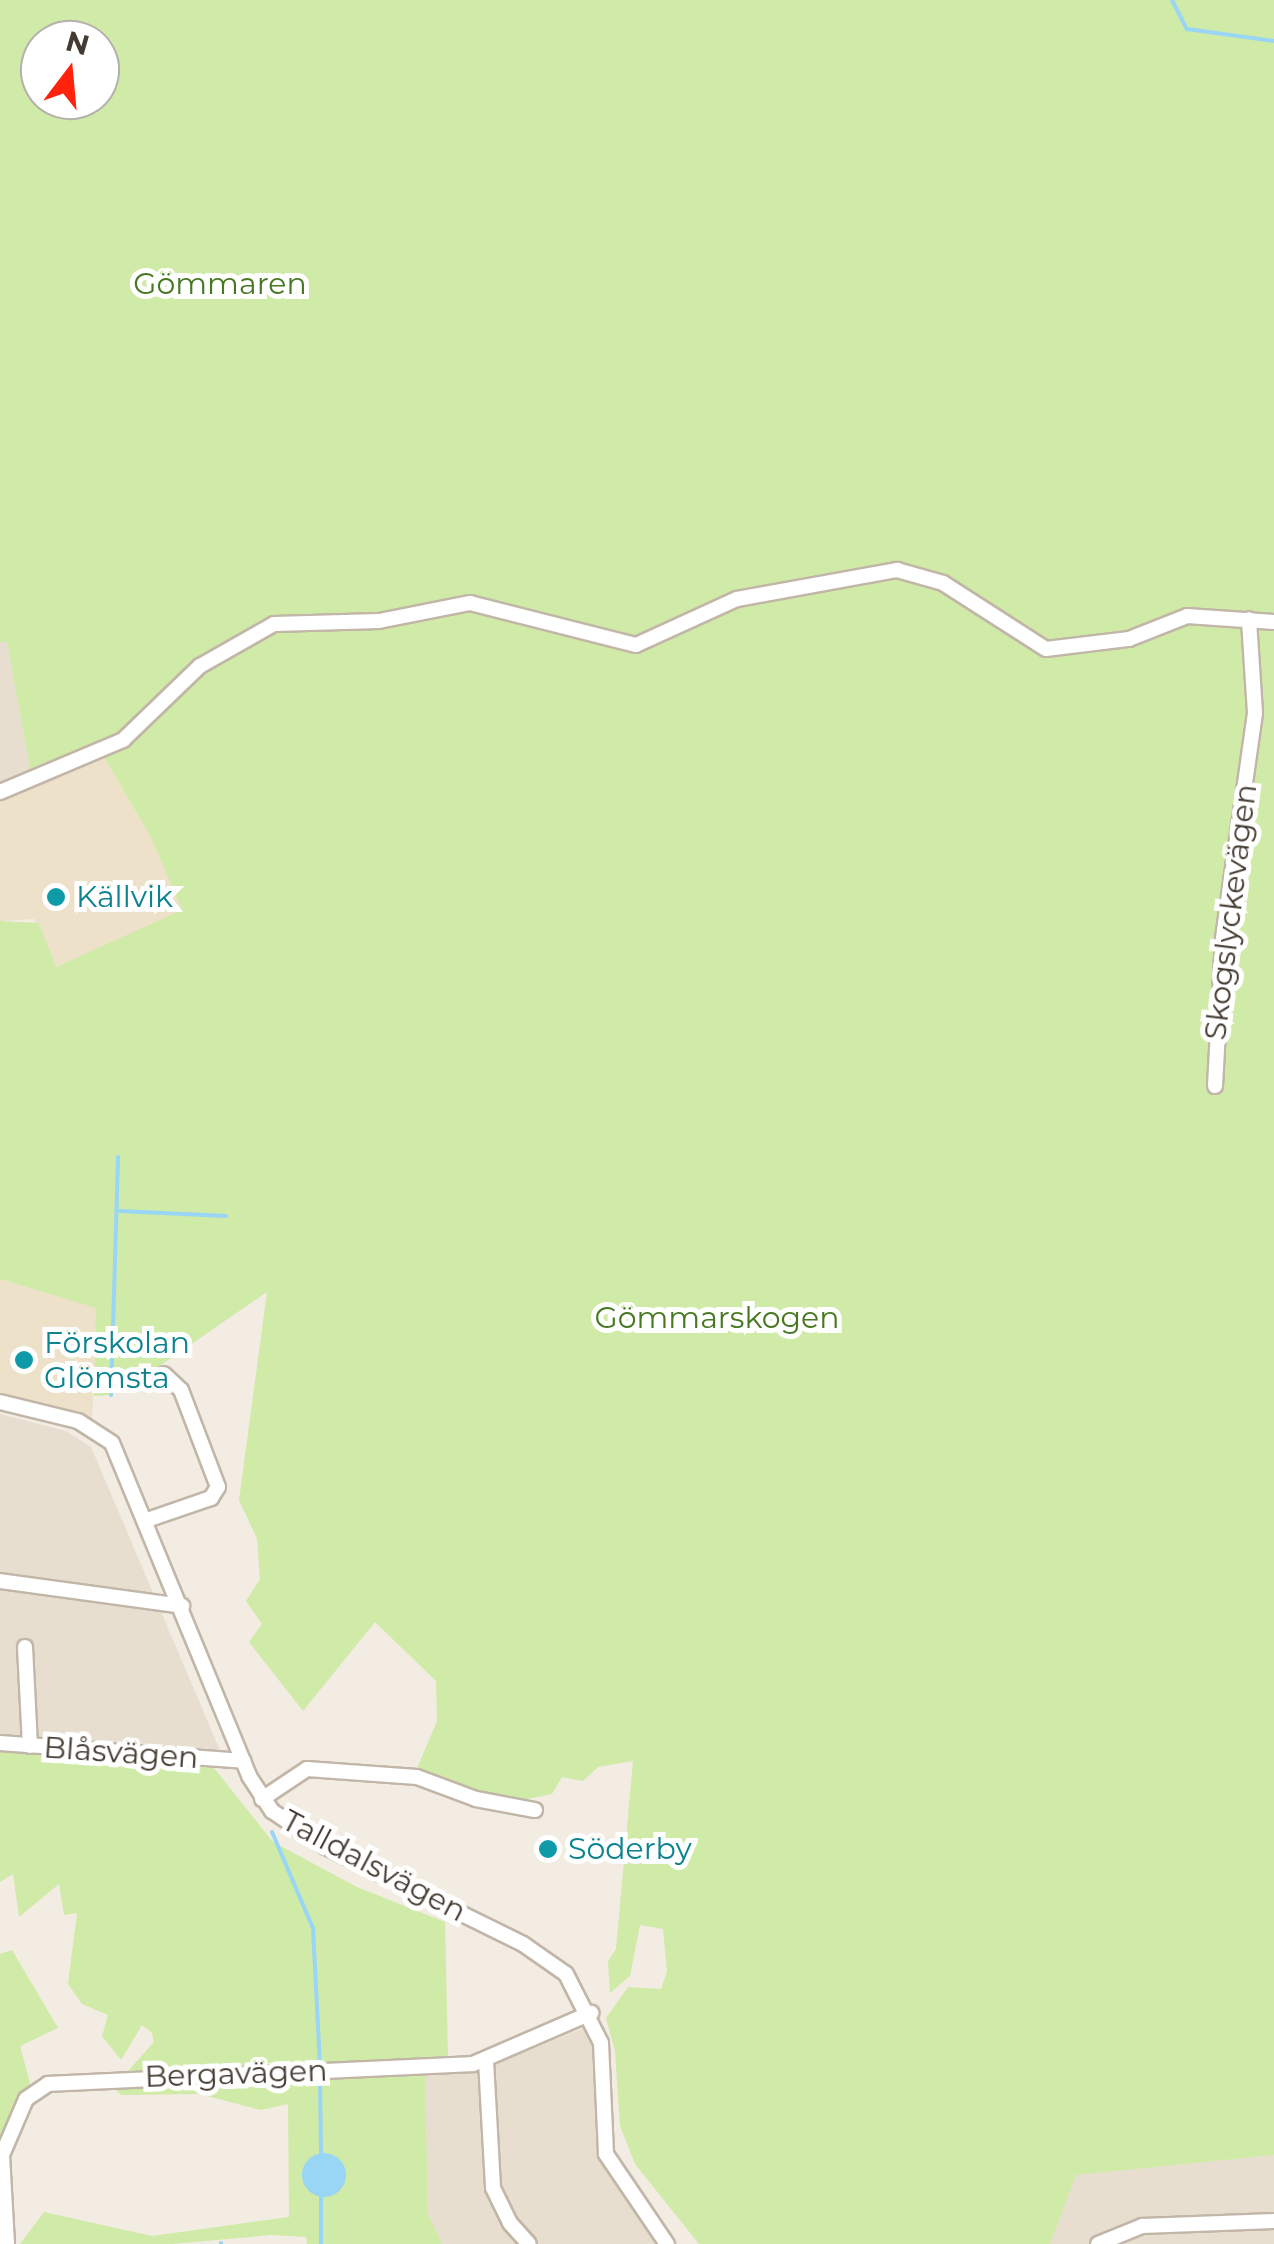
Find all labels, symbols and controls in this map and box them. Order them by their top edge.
north arrow [20,20,120,120]
text: N [62,24,93,63]
park label: Gömmaren [133,266,307,302]
street label: Skogslyckevägen [1197,782,1265,1042]
place label: Källvik [76,879,173,915]
marker: Källvik [45,886,67,908]
park label: Gömmarskogen [594,1300,840,1336]
place label: Förskolan Glömsta [44,1325,190,1396]
marker: Förskolan Glömsta [13,1349,35,1371]
street label: Blåsvägen [42,1730,200,1776]
street label: Talldalsvägen [276,1802,472,1930]
place label: Söderby [568,1831,692,1867]
marker: Söderby [537,1838,559,1860]
street label: Bergavägen [144,2053,328,2095]

